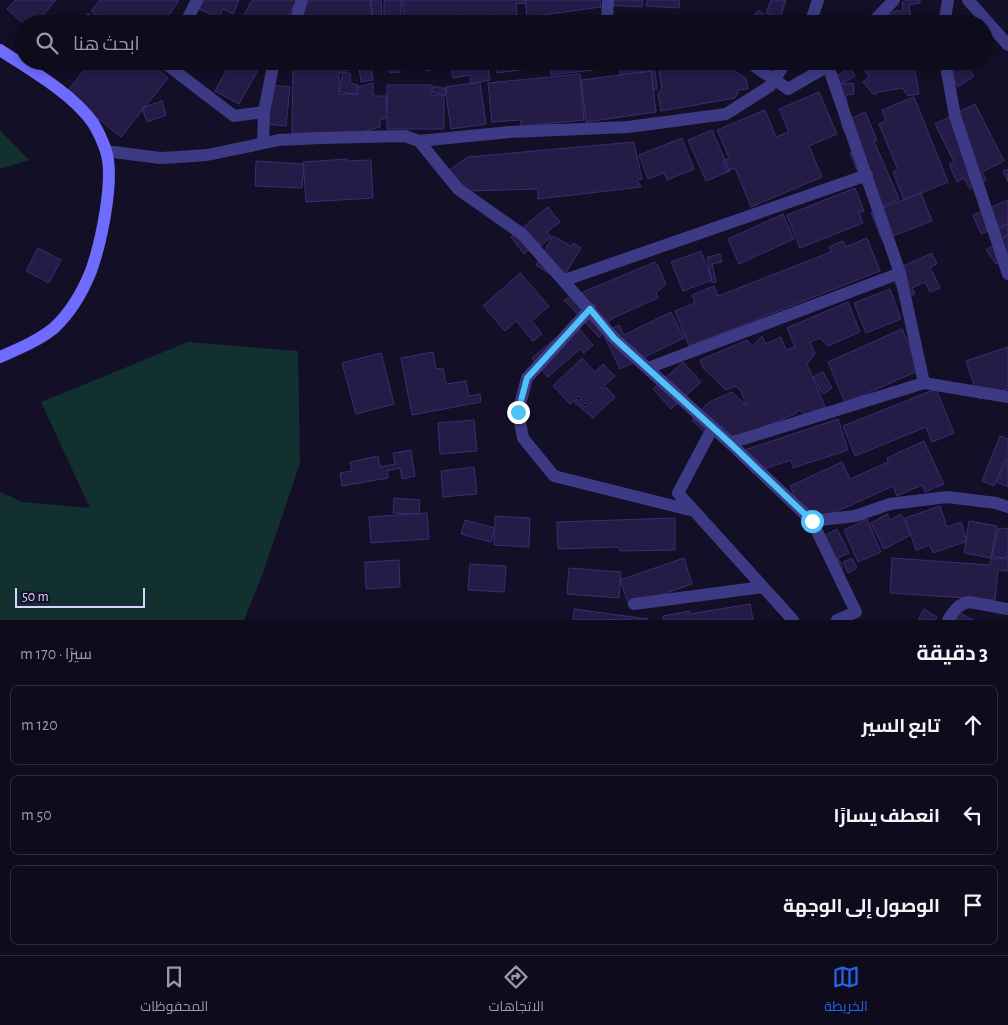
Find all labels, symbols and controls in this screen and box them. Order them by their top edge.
search box [15,15,993,70]
icon: search [33,29,61,57]
text: ابحث هنا [73,35,140,54]
route end [507,401,530,424]
route start [801,510,824,533]
scale bar [15,585,145,608]
text: 50 m [22,590,49,604]
text: 3 دقيقة [916,643,988,664]
text: سيرًا · 170 m [20,646,92,662]
icon: ahead [959,711,987,739]
text: 120 m [21,717,58,733]
text: تابع السير [862,717,940,736]
icon: left [959,801,987,829]
text: 50 m [21,807,52,823]
text: انعطف يسارًا [834,807,940,826]
icon: arrive [959,891,987,919]
text: الوصول إلى الوجهة [783,897,940,916]
tab: المحفوظات [140,963,208,1019]
tab: الاتجاهات [489,963,544,1019]
tab: الخريطة [824,963,868,1019]

